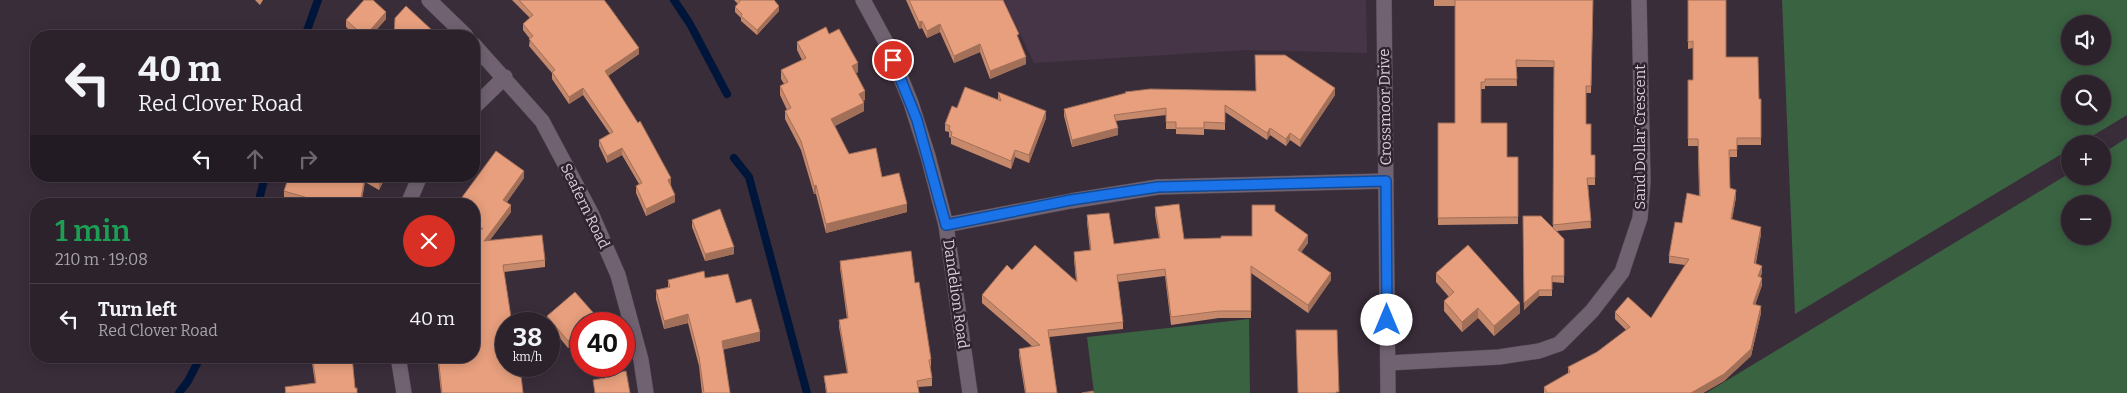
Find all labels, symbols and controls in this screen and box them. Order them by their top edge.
map controls [2061,15,2111,245]
button: sound [2061,15,2111,65]
pin [872,39,914,81]
icon: arrive [879,46,907,74]
text: 40 m [138,48,221,90]
street label: Crossmoor Drive [1375,49,1395,165]
icon: left [55,50,120,115]
street label: Sand Dollar Crescent [1631,64,1649,210]
button: search [2061,75,2111,125]
text: Red Clover Road [138,90,303,117]
button: + [2061,135,2111,185]
icon: left [188,145,216,173]
icon: ahead [241,145,269,173]
icon: right [294,145,322,173]
street label: Seafern Road [557,160,613,252]
button: − [2061,195,2111,245]
text: 1 min [55,213,130,249]
button: close [403,215,455,267]
street label: Dandelion Road [939,238,973,350]
text: 210 m · 19:08 [55,250,148,269]
position arrow [1360,293,1412,345]
text: Turn left [98,298,177,321]
icon: left [55,305,83,333]
text: 40 m [410,307,455,330]
speed limit sign: 40 [570,312,635,377]
text: Red Clover Road [98,321,218,340]
text: 38 [513,323,542,353]
text: km/h [513,350,542,364]

